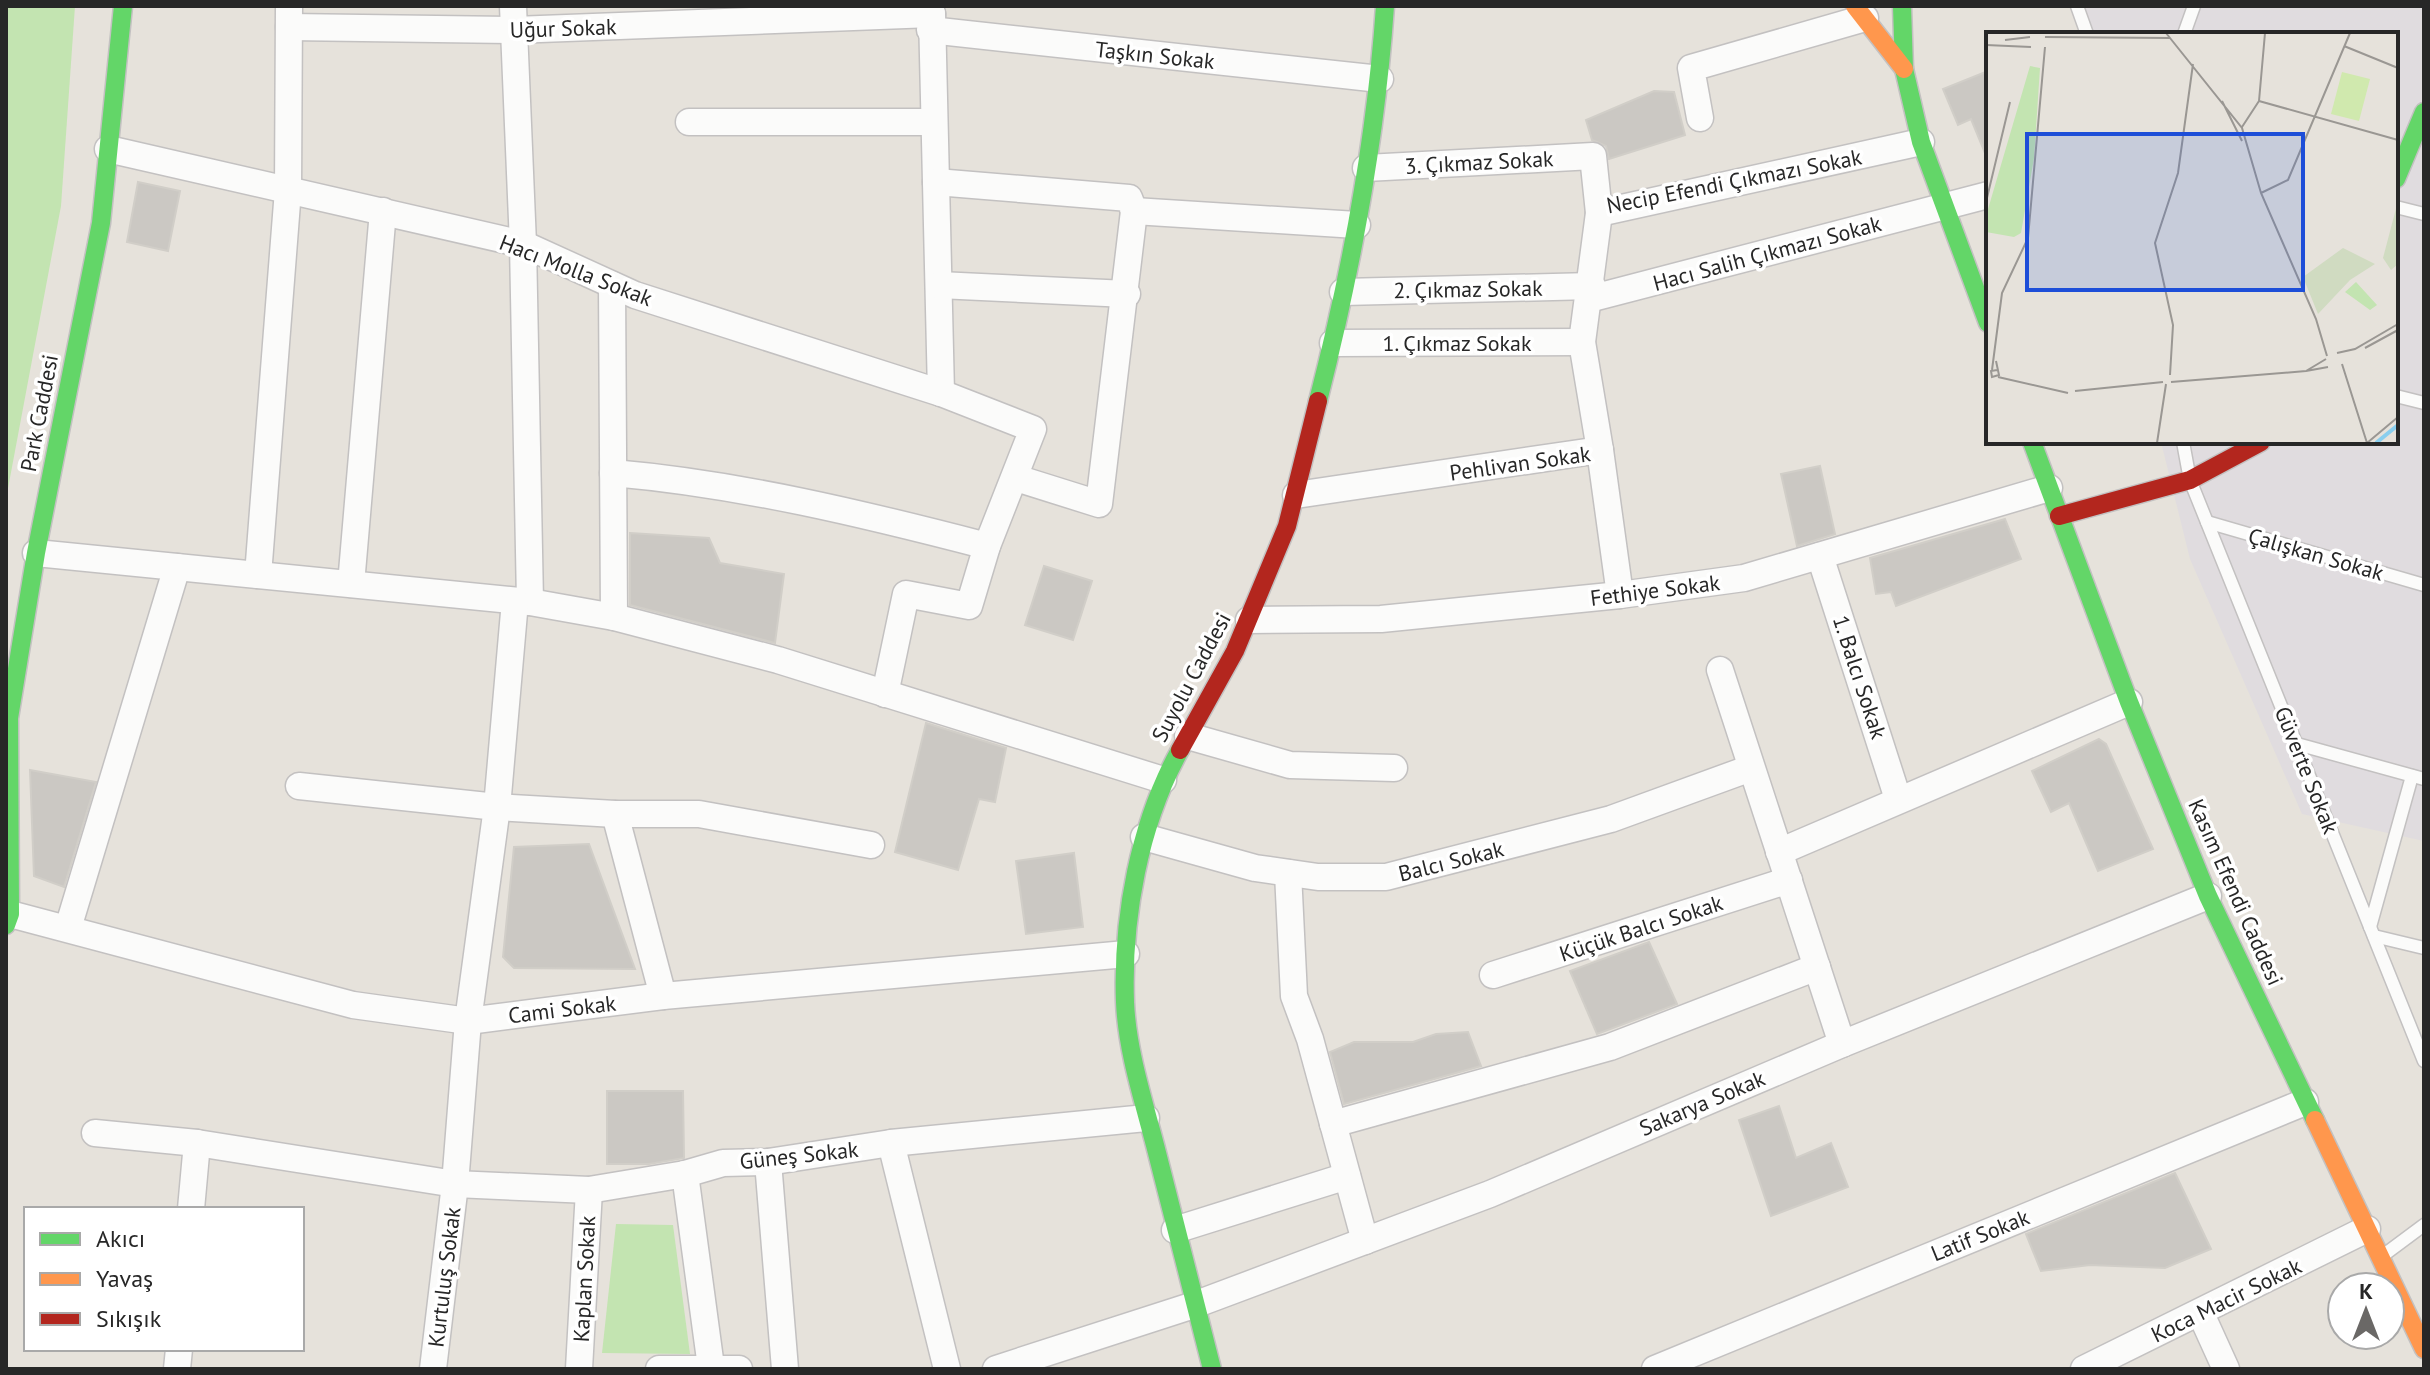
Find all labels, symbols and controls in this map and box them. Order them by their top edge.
street label: Uğur Sokak [509,12,617,44]
inset map [1986,32,2398,444]
street label: Taşkın Sokak [1094,35,1217,75]
street label: Necip Efendi Çıkmazı Sokak [1604,142,1865,220]
street label: 3. Çıkmaz Sokak [1404,144,1555,180]
street label: Hacı Salih Çıkmazı Sokak [1650,209,1885,297]
street label: Hacı Molla Sokak [496,228,657,312]
street label: 2. Çıkmaz Sokak [1393,274,1543,304]
street label: 1. Çıkmaz Sokak [1382,329,1532,357]
street label: Park Caddesi [14,352,64,474]
street label: Pehlivan Sokak [1448,439,1593,487]
street label: Çalışkan Sokak [2245,521,2387,587]
street label: Fethiye Sokak [1589,568,1722,612]
street label: Suyolu Caddesi [1145,607,1237,747]
street label: 1. Balcı Sokak [1827,612,1893,743]
street label: Güverte Sokak [2269,702,2345,838]
street label: Kasım Efendi Caddesi [2182,794,2290,990]
street label: Balcı Sokak [1396,834,1507,888]
street label: Küçük Balcı Sokak [1556,888,1727,968]
street label: Cami Sokak [507,988,618,1029]
street label: Sakarya Sokak [1635,1064,1770,1142]
street label: Güneş Sokak [738,1135,860,1175]
street label: Latif Sokak [1927,1202,2034,1267]
street label: Kurtuluş Sokak [422,1205,467,1349]
legend [24,1207,304,1351]
street label: Kaplan Sokak [567,1215,601,1343]
text: Akıcı [96,1223,145,1254]
street label: Koca Macir Sokak [2146,1251,2306,1348]
text: Yavaş [96,1263,153,1294]
north arrow [2326,1271,2406,1351]
text: K [2359,1277,2373,1305]
text: Sıkışık [96,1303,162,1334]

